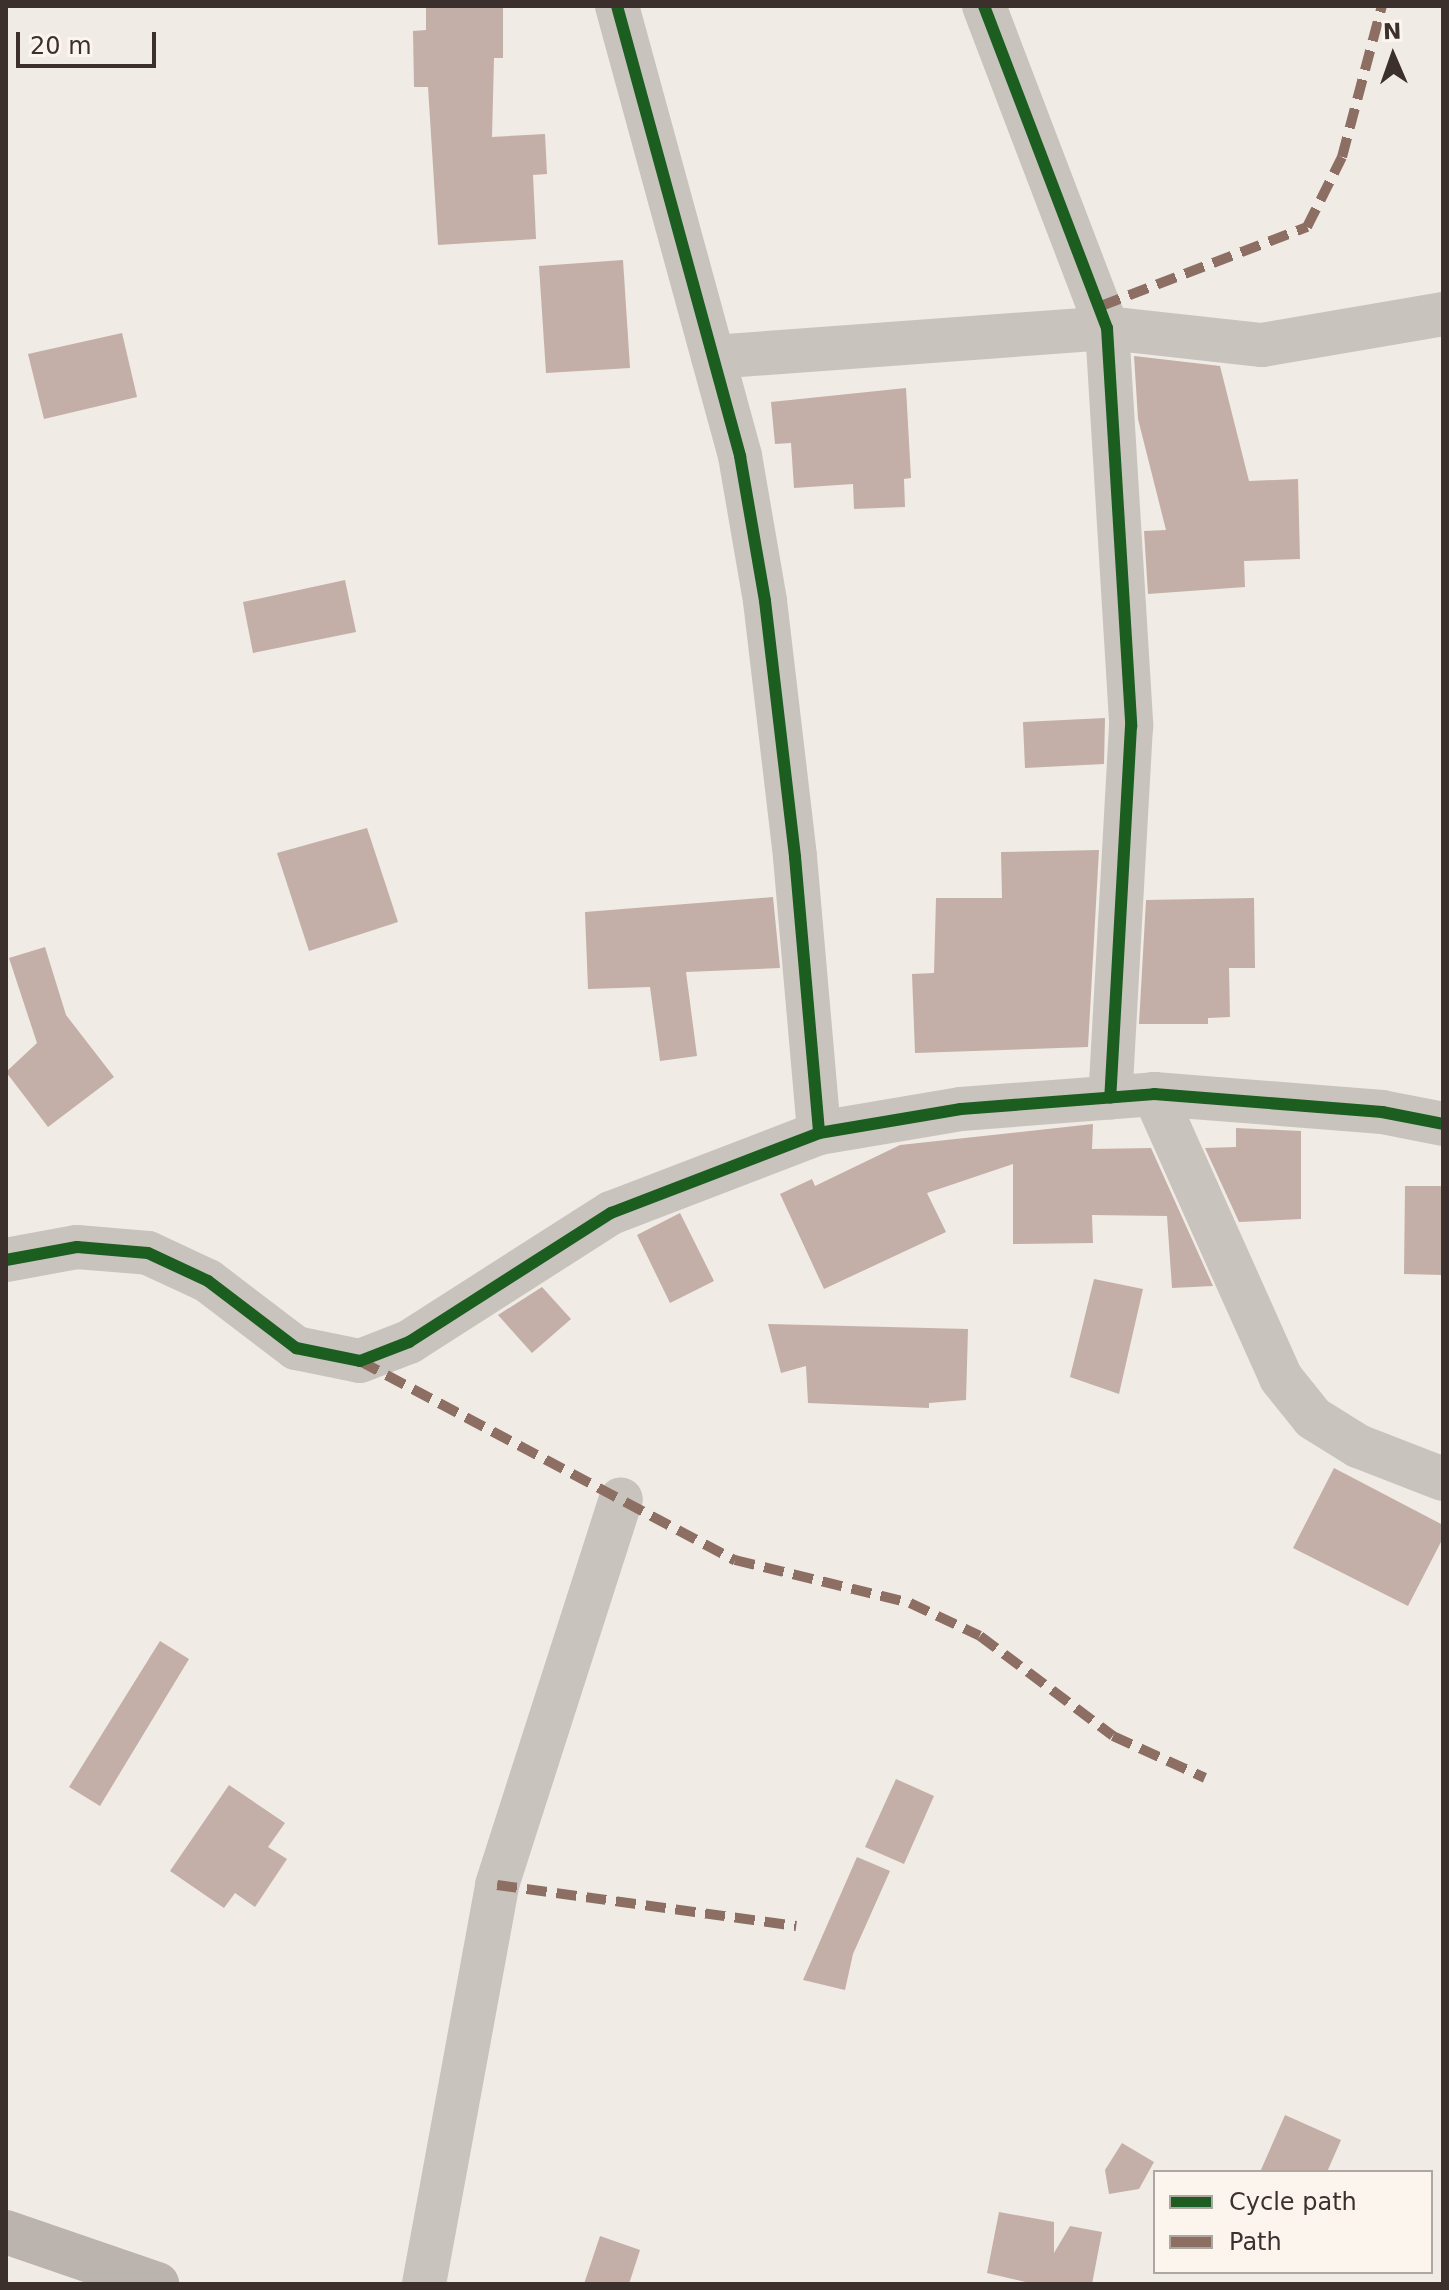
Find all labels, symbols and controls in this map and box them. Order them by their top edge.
scale bar [20,16,160,66]
north arrow [1353,16,1433,96]
text: N [1382,19,1402,44]
text: 20 m [30,32,92,60]
legend [1153,2170,1433,2274]
text: Cycle path [1229,2188,1357,2216]
text: Path [1229,2228,1282,2256]

